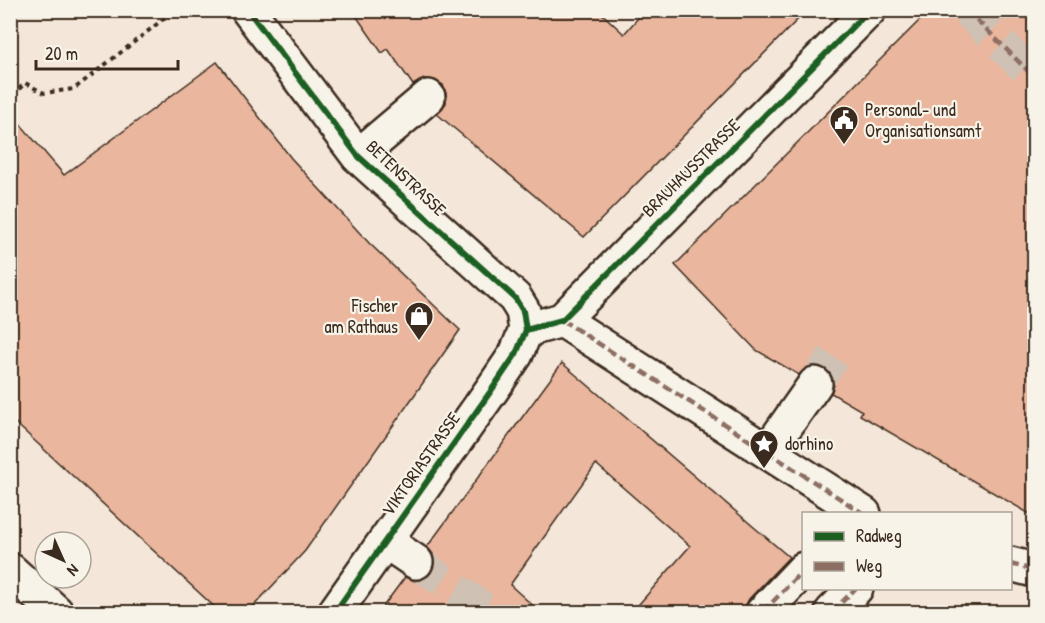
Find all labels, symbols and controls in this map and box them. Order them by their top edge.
scale bar [36,33,178,71]
text: 20 m [45,41,78,66]
place label: Personal- und Organisationsamt [865,97,982,143]
public building icon: Personal- und Organisationsamt [828,104,860,146]
street label: BRAUHAUSSTRASSE [636,113,745,222]
street label: BETENSTRASSE [361,134,452,221]
place label: Fischer am Rathaus [324,293,398,339]
shop icon: Fischer am Rathaus [403,300,435,342]
street label: VIKTORIASTRASSE [376,407,466,521]
place icon: dorhino [748,428,780,470]
place label: dorhino [785,431,833,456]
legend [802,512,1012,590]
text: Radweg [856,523,902,548]
north arrow [33,530,93,590]
text: Weg [856,553,882,578]
text: N [62,560,84,582]

